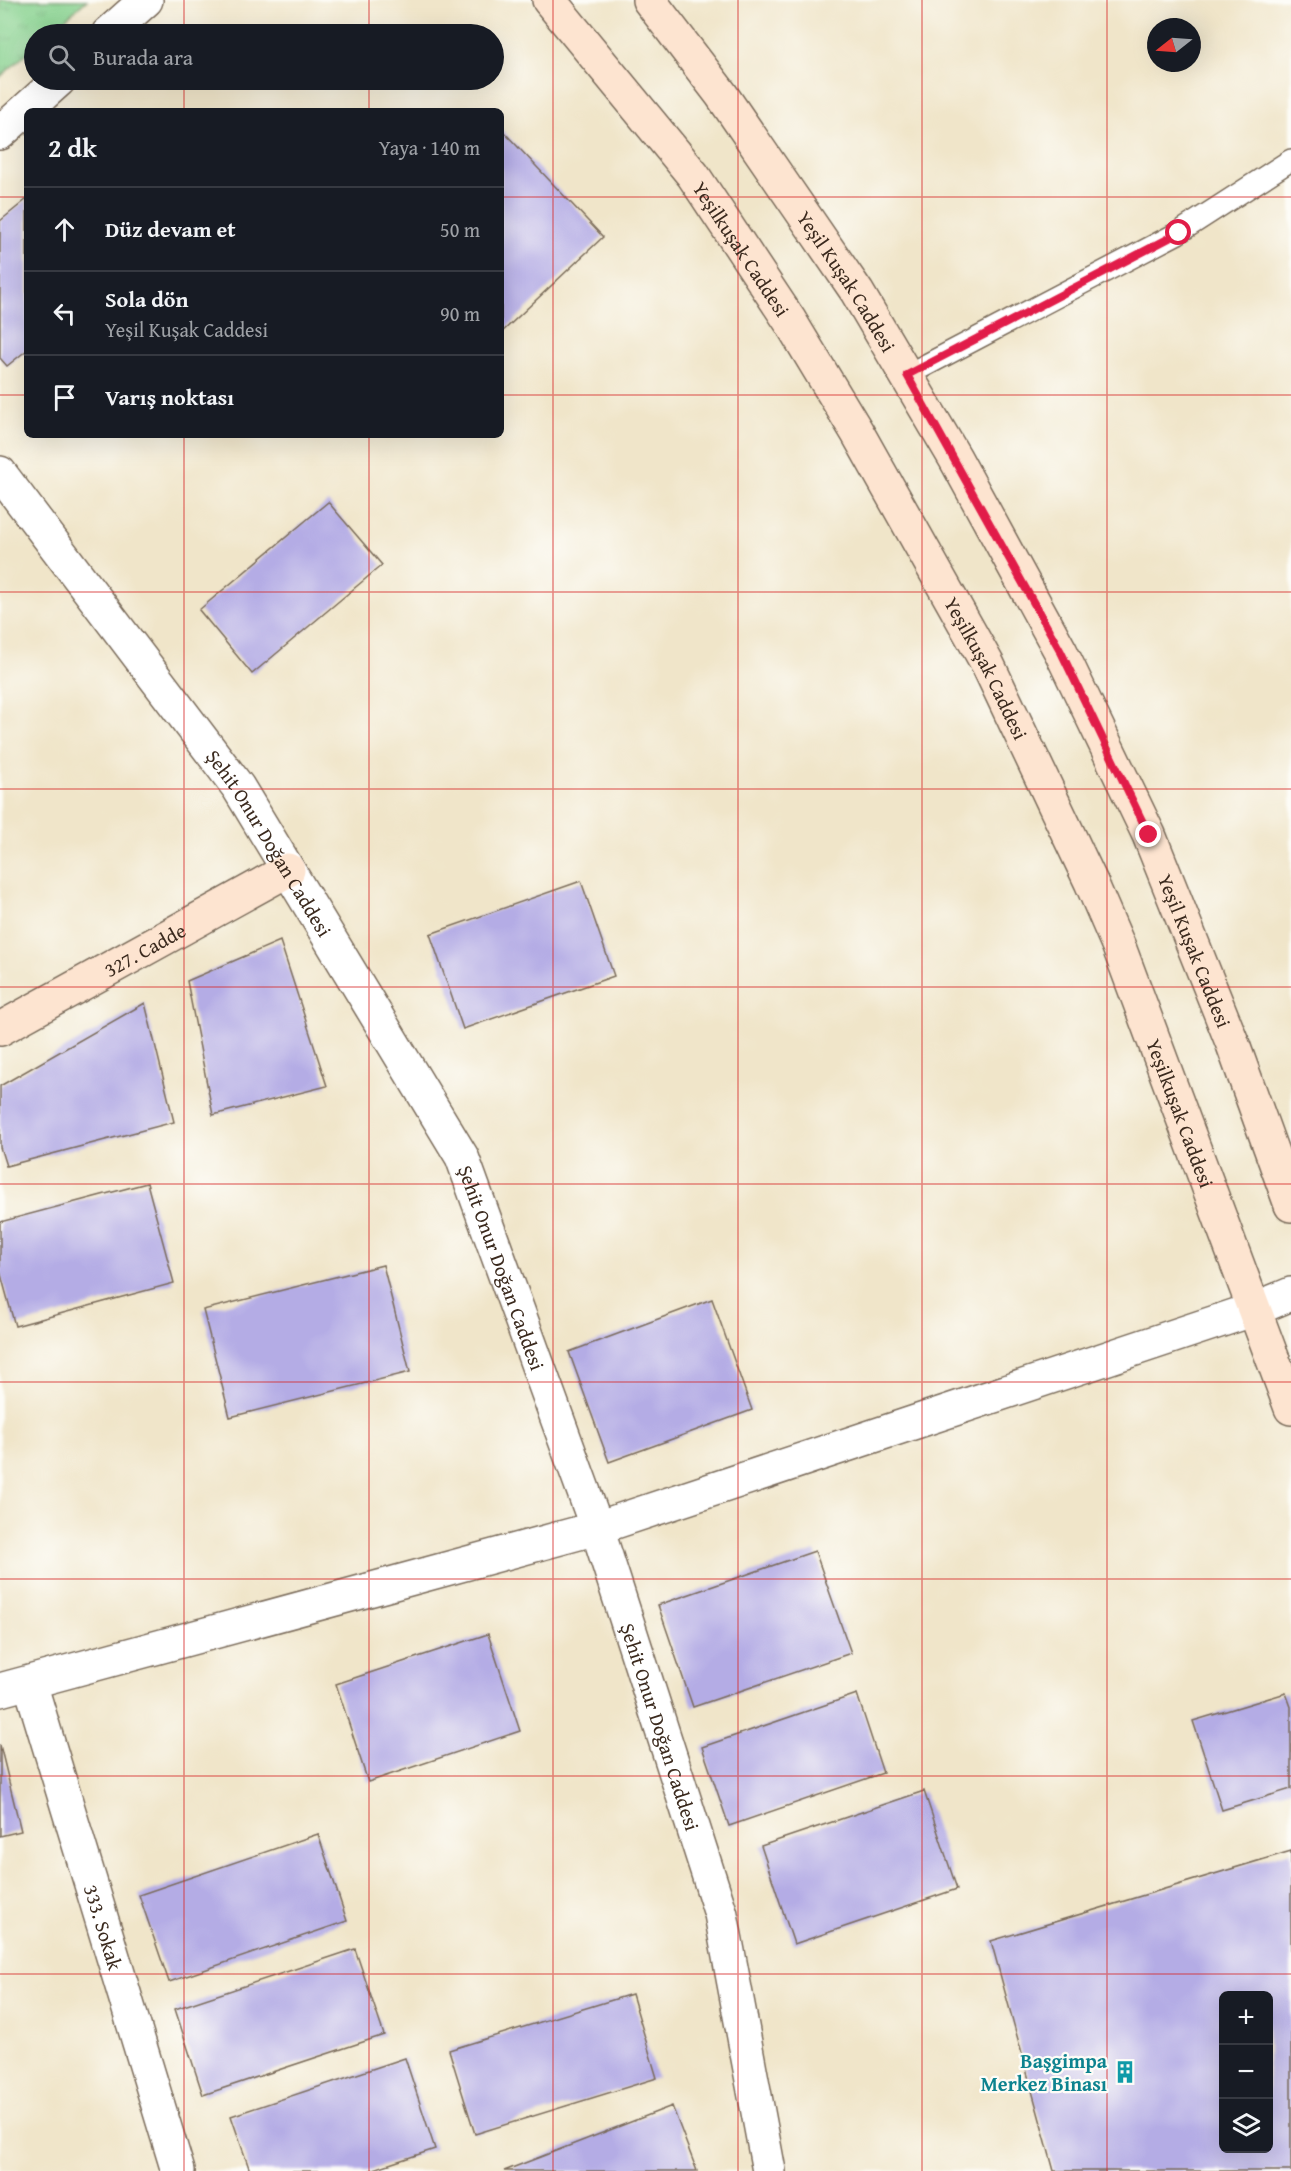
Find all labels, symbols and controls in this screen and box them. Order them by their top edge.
north arrow [1147,18,1201,72]
search box [24,24,504,90]
icon: search [45,41,78,74]
text: Burada ara [93,41,193,73]
text: 2 dk [48,128,97,167]
text: Yaya · 140 m [379,133,480,162]
street label: Yeşilkuşak Caddesi [686,175,798,322]
street label: Yeşil Kuşak Caddesi [791,205,904,357]
icon: ahead [48,213,81,246]
text: Düz devam et [105,213,236,245]
text: 50 m [440,215,480,244]
route start [1165,219,1191,245]
text: Sola dön [105,283,189,315]
icon: left [48,297,81,330]
text: 90 m [440,299,480,328]
text: Yeşil Kuşak Caddesi [105,315,268,344]
icon: arrive [48,381,81,414]
text: Varış noktası [105,381,234,413]
street label: Yeşilkuşak Caddesi [938,591,1036,744]
street label: Şehit Onur Doğan Caddesi [200,743,340,942]
route end [1135,821,1161,847]
street label: Yeşil Kuşak Caddesi [1152,869,1239,1032]
street label: 327. Cadde [98,915,191,984]
street label: Yeşilkuşak Caddesi [1140,1034,1222,1192]
street label: Şehit Onur Doğan Caddesi [452,1161,553,1374]
street label: Şehit Onur Doğan Caddesi [614,1619,708,1835]
street label: 333. Sokak [77,1881,131,1974]
map controls [1219,1991,1273,2153]
button: + [1219,1991,1273,2045]
button: − [1219,2045,1273,2099]
place label: Başgimpa Merkez Binası [981,2046,1108,2098]
building icon: Başgimpa Merkez Binası [1112,2059,1138,2085]
button: layers [1219,2099,1273,2153]

